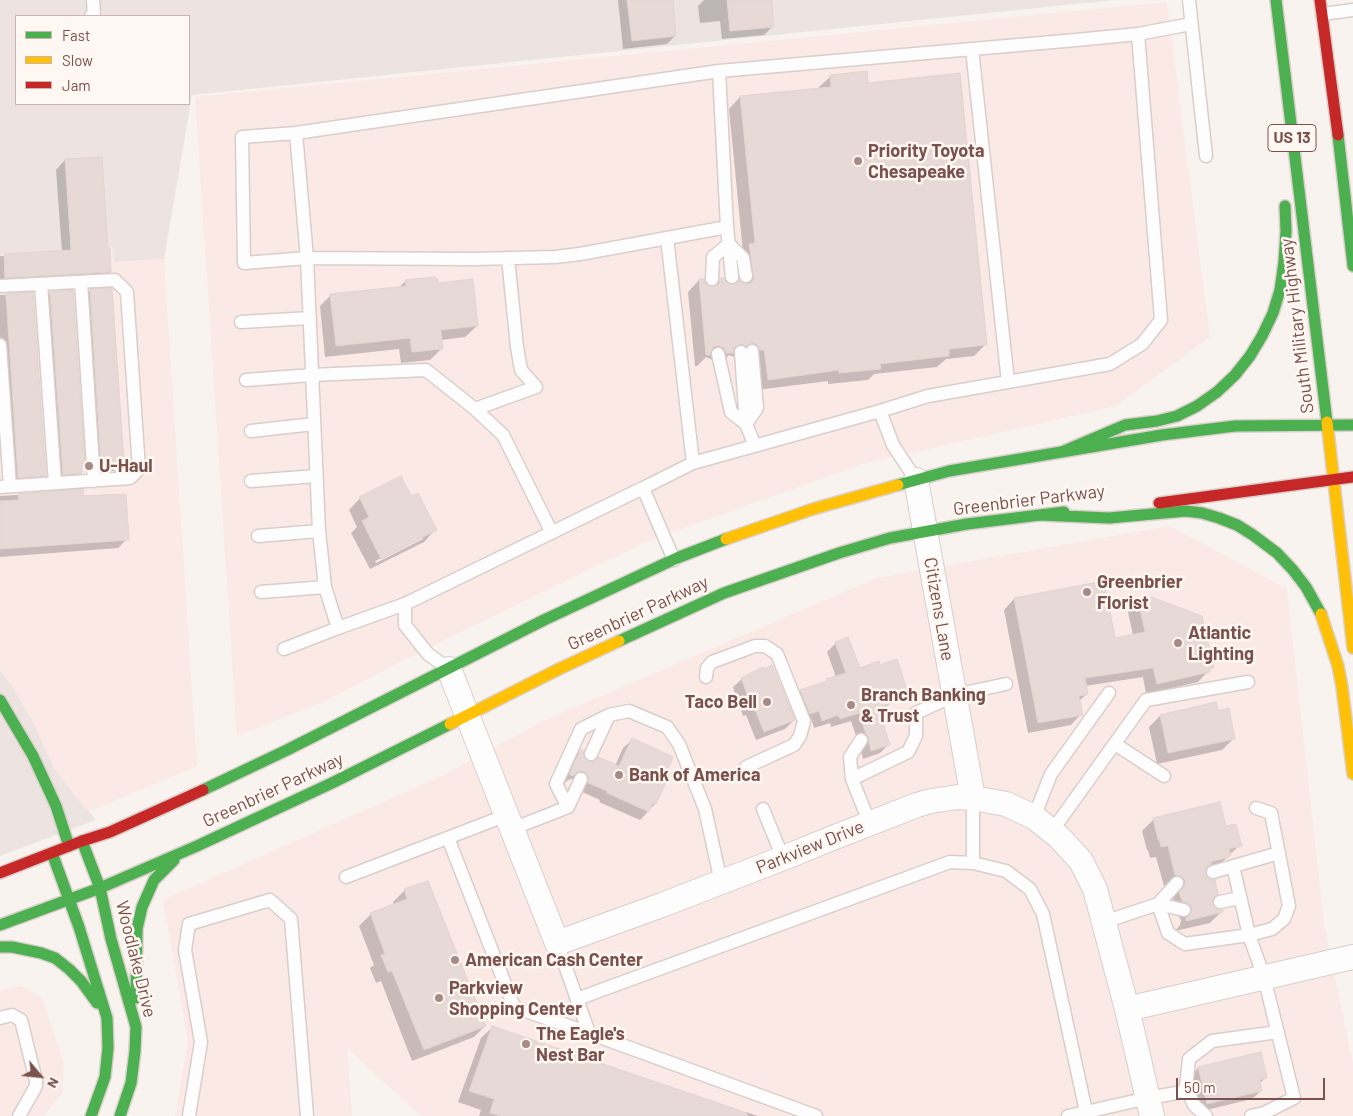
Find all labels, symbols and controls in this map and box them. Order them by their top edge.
legend [15,15,190,105]
text: Fast [62,26,90,44]
text: Slow [62,51,93,69]
text: Jam [62,76,91,94]
road number: US 13 [1268,125,1316,152]
place label: Priority Toyota Chesapeake [868,140,984,182]
marker: Priority Toyota Chesapeake [852,155,864,167]
street label: South Military Highway [1276,237,1318,415]
place label: U-Haul [99,455,153,477]
marker: U-Haul [83,460,95,472]
street label: Greenbrier Parkway [952,480,1106,520]
street label: Citizens Lane [919,556,959,662]
street label: Greenbrier Parkway [564,571,712,655]
place label: Greenbrier Florist [1097,571,1183,614]
marker: Greenbrier Florist [1081,586,1093,598]
place label: Atlantic Lighting [1188,622,1254,664]
marker: Atlantic Lighting [1172,637,1184,649]
place label: Branch Banking & Trust [861,684,986,726]
place label: Taco Bell [685,691,757,713]
marker: Taco Bell [761,696,773,708]
marker: Branch Banking & Trust [845,699,857,711]
street label: Greenbrier Parkway [199,748,347,832]
place label: Bank of America [629,764,761,786]
marker: Bank of America [613,769,625,781]
street label: Parkview Drive [753,816,867,878]
street label: Woodlake Drive [111,898,161,1020]
place label: American Cash Center [465,949,643,971]
marker: American Cash Center [449,954,461,966]
place label: Parkview Shopping Center [449,977,582,1020]
marker: Parkview Shopping Center [433,992,445,1004]
place label: The Eagle's Nest Bar [536,1023,625,1066]
marker: The Eagle's Nest Bar [520,1038,532,1050]
north arrow [15,1051,65,1101]
scale bar [1178,1068,1327,1100]
text: N [44,1075,63,1091]
text: 50 m [1184,1078,1216,1096]

